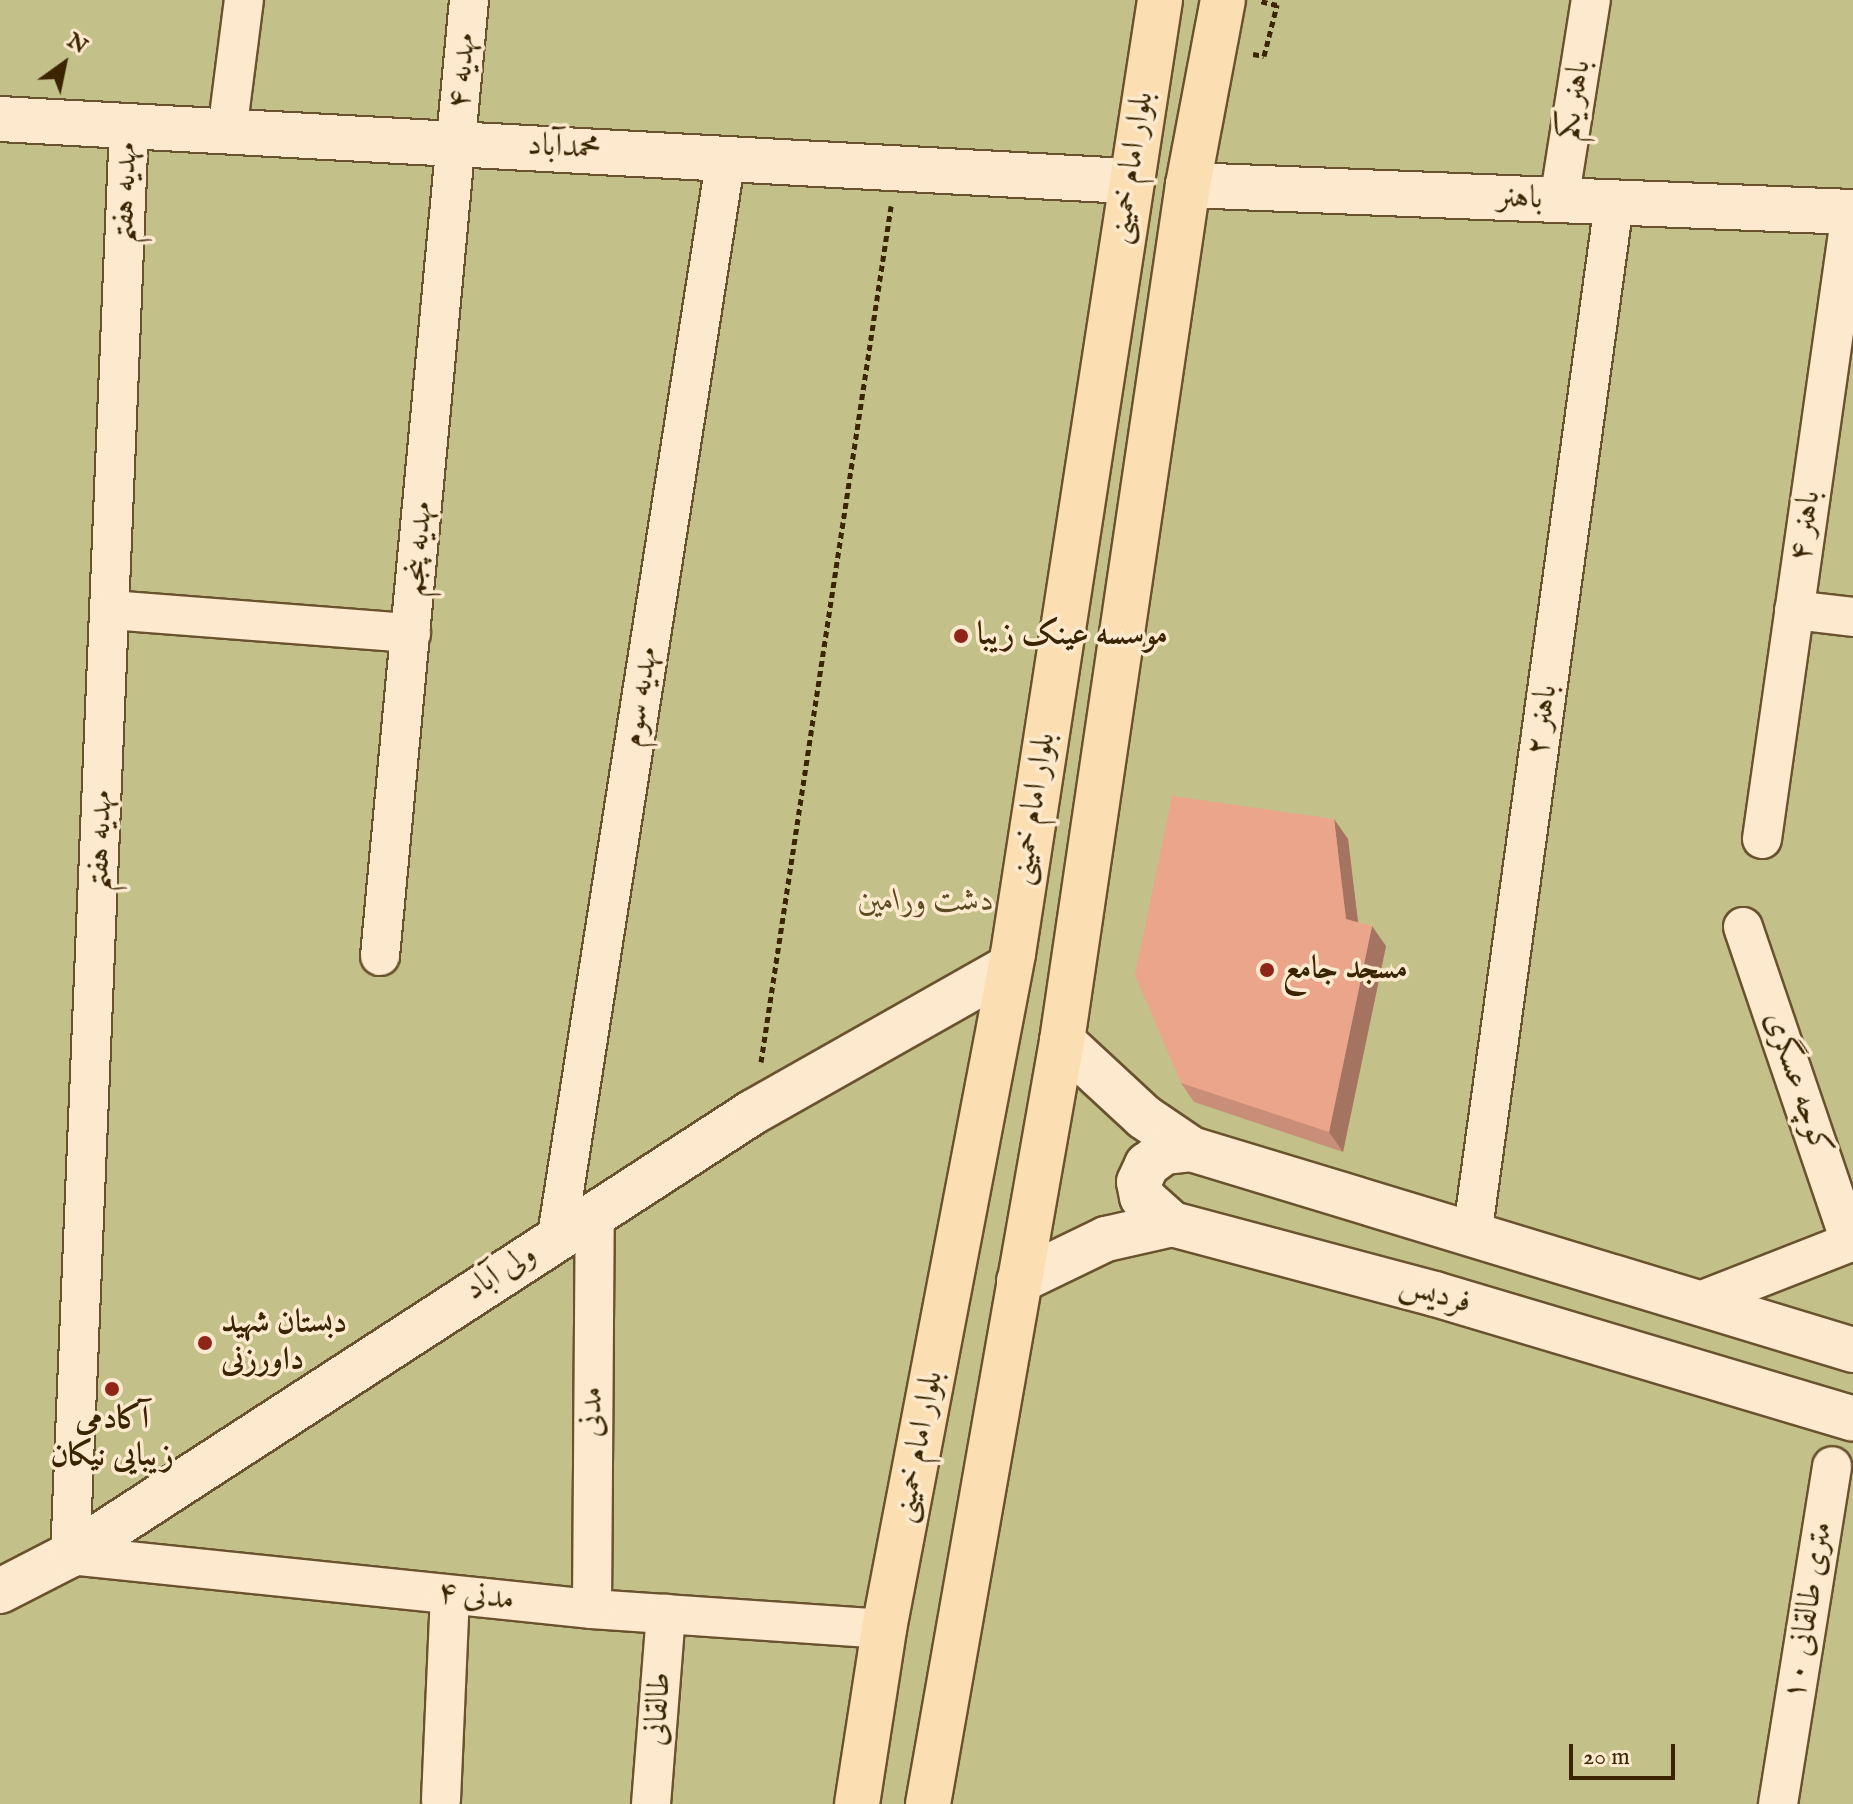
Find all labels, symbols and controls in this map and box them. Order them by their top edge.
north arrow [24,24,104,104]
text: N [61,27,93,61]
street label: مهدیه ۴ [441,32,485,110]
street label: باهنر یکم [1550,57,1600,143]
street label: بلوار امام خمینی [1101,89,1163,247]
street label: محمدآباد [526,127,602,169]
street label: مهدیه هفتم [105,142,147,244]
street label: باهنر [1497,179,1543,219]
street label: باهنر ۴ [1782,488,1830,564]
street label: مهدیه پنجم [396,500,442,598]
place label: موسسه عینک زیبا [977,617,1168,655]
marker: موسسه عینک زیبا [952,627,970,645]
street label: مهدیه سوم [614,644,668,750]
street label: باهنر ۲ [1519,682,1567,758]
street label: بلوار امام خمینی [1003,730,1065,888]
street label: مهدیه هفتم [80,790,122,892]
park label: دشت ورامین [858,883,994,921]
place label: مسجد جامع [1283,951,1408,989]
marker: مسجد جامع [1258,961,1276,979]
street label: کوچه عسگری [1754,1007,1840,1161]
street label: ولی آباد [458,1236,544,1310]
street label: فردیس [1395,1267,1475,1323]
place label: دبستان شهید داورزنی [221,1306,347,1381]
marker: دبستان شهید داورزنی [196,1334,214,1352]
street label: بلوار امام خمینی [885,1368,953,1526]
marker: آکادمی زیبایی نیکان [103,1380,121,1398]
street label: مدنی [574,1386,612,1438]
place label: آکادمی زیبایی نیکان [50,1402,174,1477]
street label: ۱۰ متری طالقانی [1776,1519,1842,1703]
street label: مدنی ۴ [436,1574,516,1620]
street label: طالقانی [637,1671,681,1747]
scale bar [1573,1728,1679,1778]
text: 20 m [1583,1742,1630,1773]

